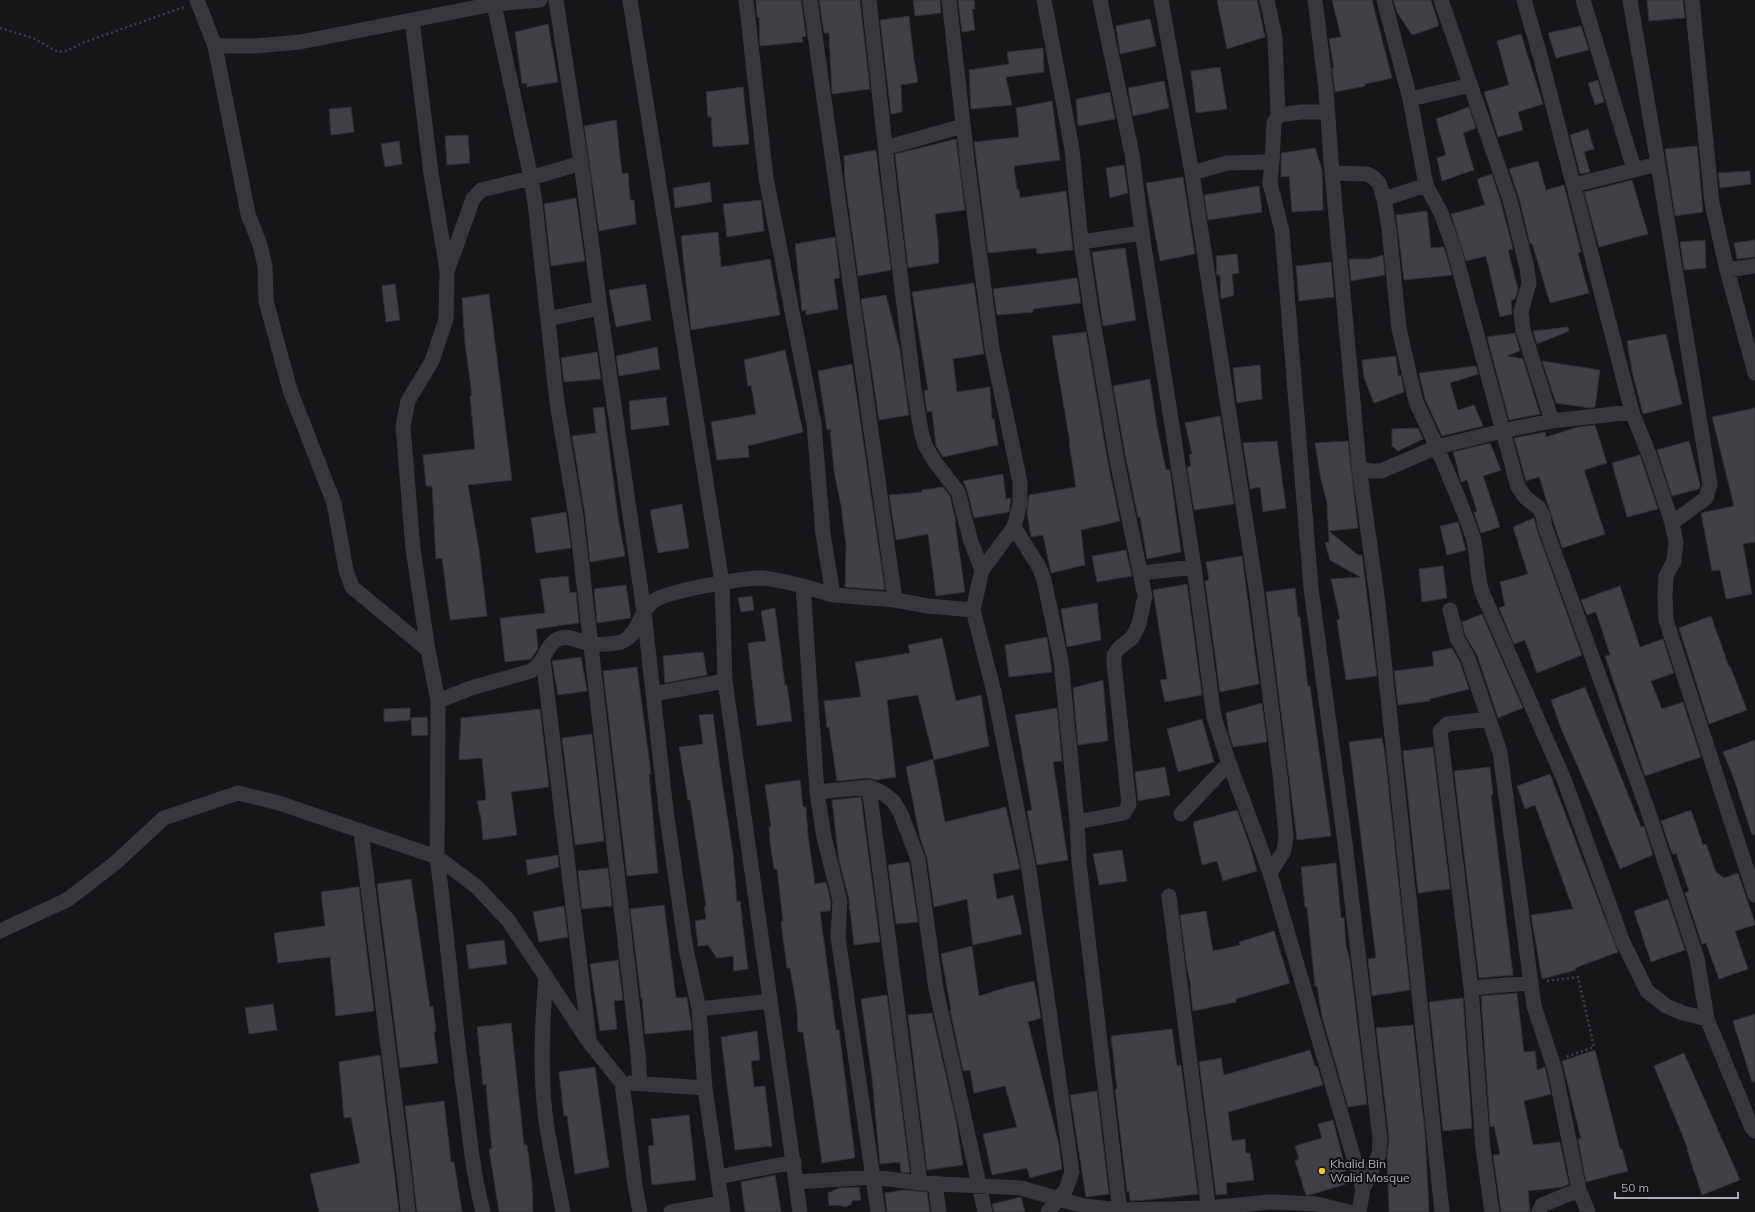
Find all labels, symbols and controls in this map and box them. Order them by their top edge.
place label: Khalid Bin Walid Mosque [1330,1156,1410,1185]
marker: Khalid Bin Walid Mosque [1317,1166,1327,1176]
scale bar [1615,1174,1738,1200]
text: 50 m [1621,1180,1649,1195]

